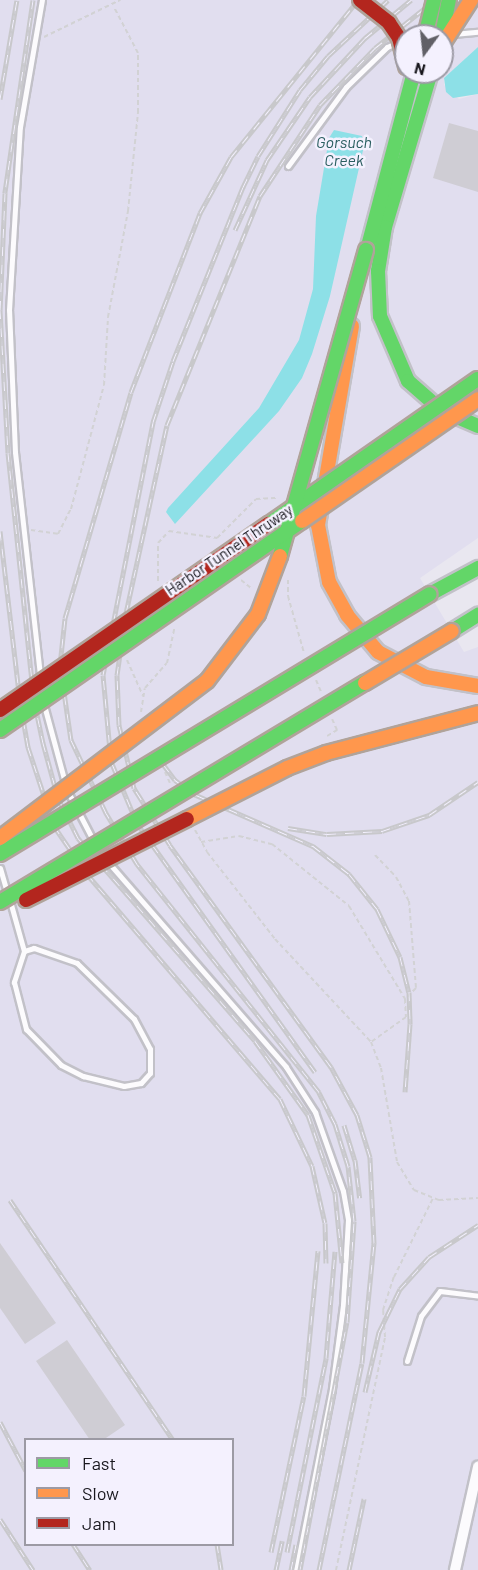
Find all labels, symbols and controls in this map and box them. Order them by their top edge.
north arrow [394,24,454,84]
text: N [412,59,427,80]
water label: Gorsuch Creek [316,132,372,170]
street label: Harbor Tunnel Thruway [162,501,296,599]
legend [24,1438,234,1546]
text: Fast [82,1452,116,1474]
text: Slow [82,1482,119,1504]
text: Jam [82,1512,116,1534]

